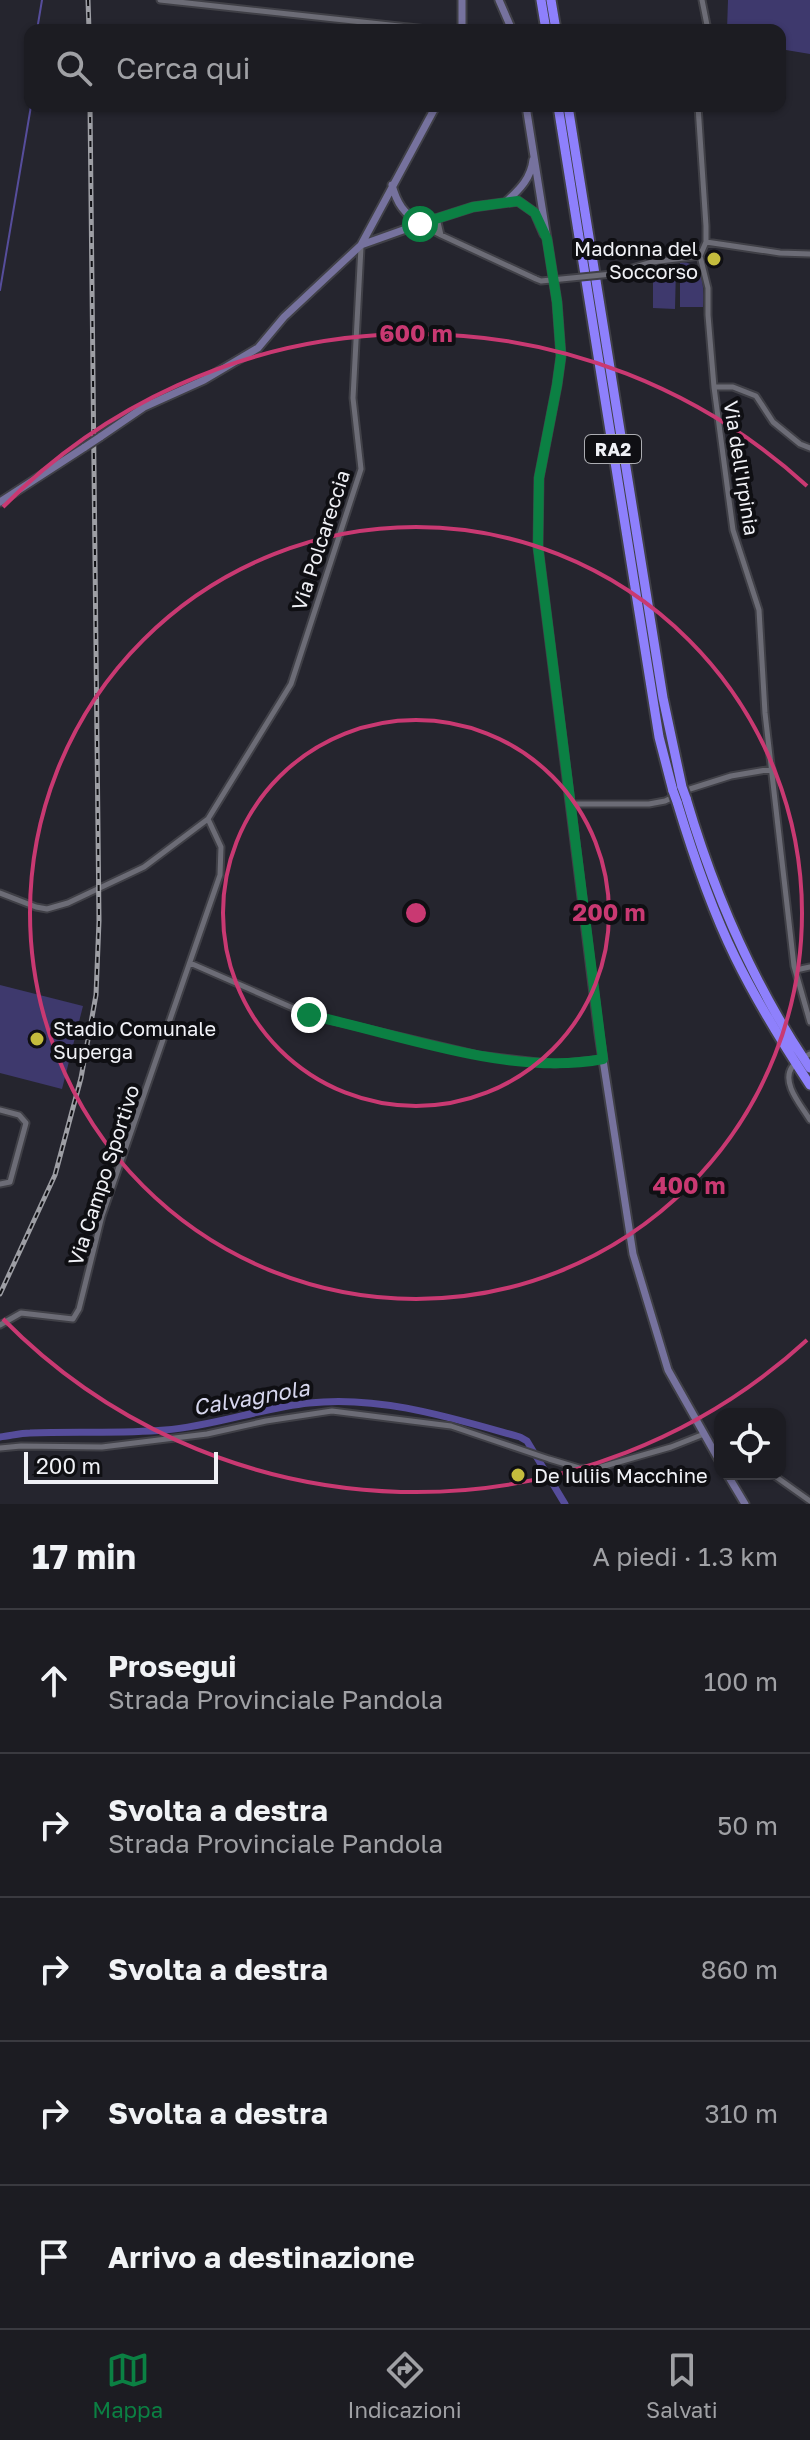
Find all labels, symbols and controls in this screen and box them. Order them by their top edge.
search box [24,24,786,112]
icon: search [52,46,96,90]
text: Cerca qui [116,50,251,86]
route start [402,206,438,242]
place label: Madonna del Soccorso [574,236,698,283]
marker: Madonna del Soccorso [705,250,723,268]
text: 600 m [379,318,453,347]
street label: Via dell'Irpinia [720,399,764,537]
road number: RA2 [585,435,641,463]
street label: Via Polcareccia [286,467,354,613]
text: 200 m [573,897,645,926]
centre of rings [402,899,430,927]
route end [291,997,327,1033]
place label: Stadio Comunale Superga [53,1016,216,1063]
marker: Stadio Comunale Superga [28,1030,46,1048]
street label: Via Campo Sportivo [62,1082,144,1268]
text: 400 m [652,1170,726,1199]
water label: Calvagnola [191,1373,313,1421]
map controls [714,1408,786,1480]
button: locate [714,1408,786,1480]
scale bar [24,1448,218,1484]
text: 200 m [36,1452,101,1479]
place label: De Iuliis Macchine [534,1463,708,1487]
marker: De Iuliis Macchine [509,1466,527,1484]
text: 17 min [32,1536,136,1576]
text: A piedi · 1.3 km [592,1541,778,1572]
text: Prosegui [108,1648,236,1684]
icon: ahead [32,1659,76,1703]
text: 100 m [704,1666,778,1697]
text: Strada Provinciale Pandola [108,1684,443,1715]
text: Svolta a destra [108,1792,328,1828]
icon: right [32,1803,76,1847]
text: 50 m [717,1810,778,1841]
text: Strada Provinciale Pandola [108,1828,443,1859]
icon: right [32,1947,76,1991]
text: Svolta a destra [108,1951,328,1987]
text: 860 m [701,1954,778,1985]
icon: right [32,2091,76,2135]
text: Svolta a destra [108,2095,328,2131]
text: 310 m [705,2098,778,2129]
icon: arrive [32,2235,76,2279]
text: Arrivo a destinazione [108,2239,415,2275]
tab: Mappa [92,2348,163,2423]
tab: Indicazioni [348,2348,462,2423]
tab: Salvati [646,2348,718,2423]

